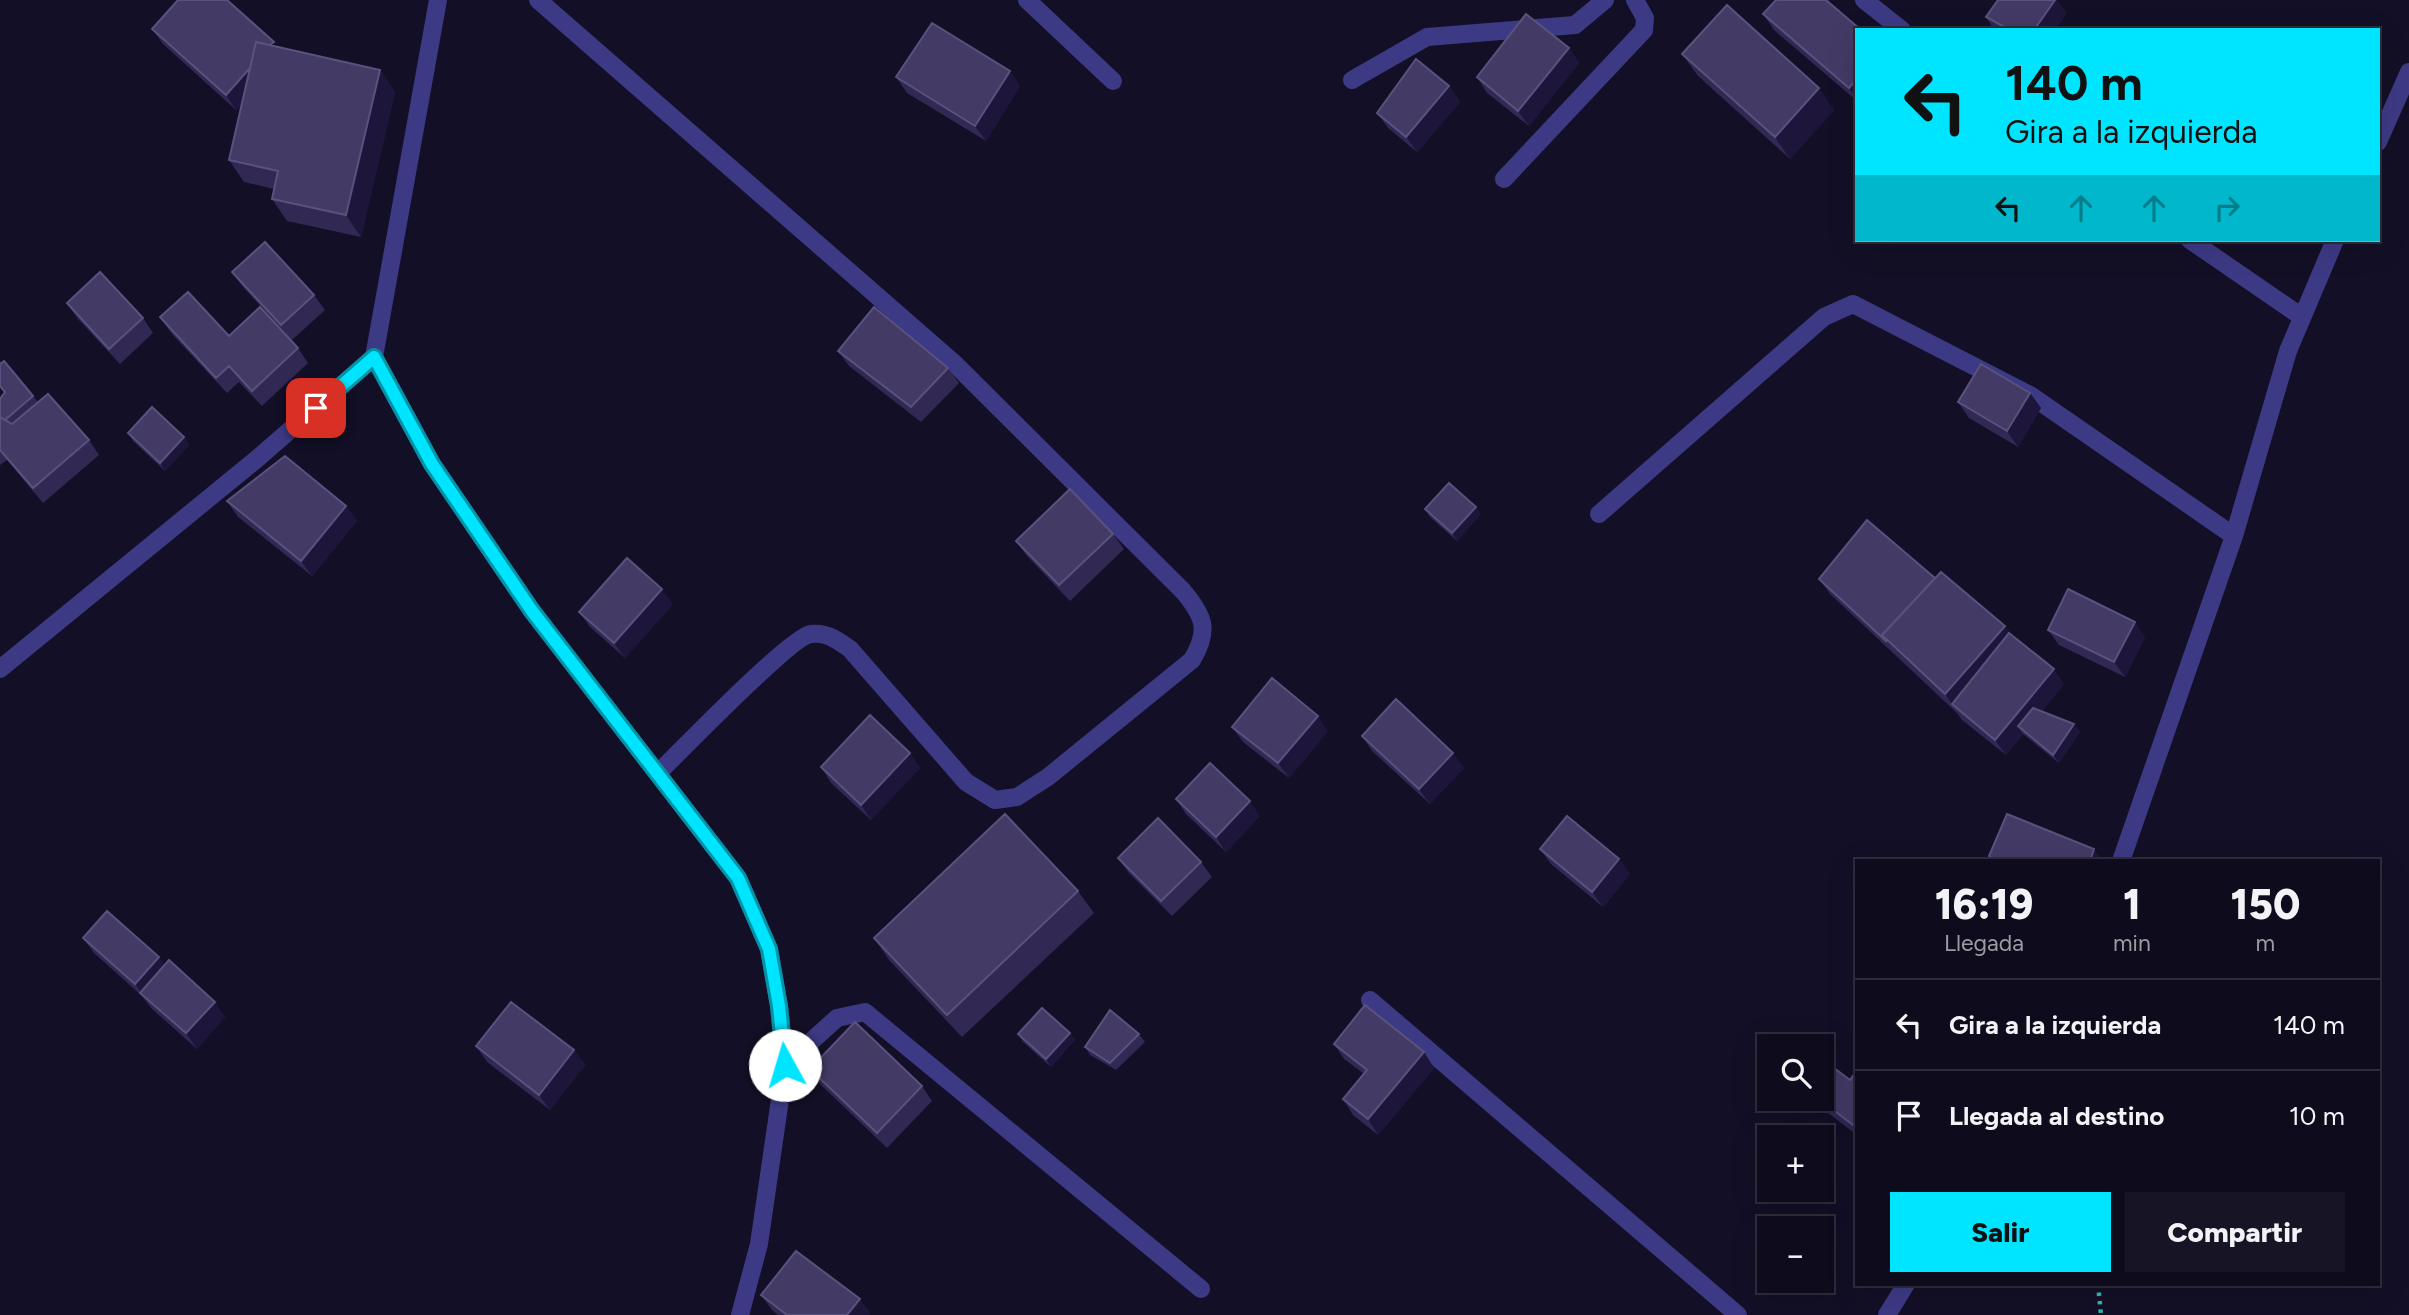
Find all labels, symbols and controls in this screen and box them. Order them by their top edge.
text: 140 m [2005,53,2143,112]
icon: left [1890,56,1981,147]
text: Gira a la izquierda [2005,113,2258,151]
icon: left [1989,189,2027,227]
icon: ahead [2062,189,2100,227]
icon: ahead [2135,189,2173,227]
icon: right [2208,189,2246,227]
pin [286,378,346,438]
icon: arrive [297,389,335,427]
text: 16:19 [1935,879,2033,930]
text: 1 [2123,879,2141,930]
text: 150 [2230,879,2300,930]
text: Llegada [1944,929,2024,957]
text: min [2113,929,2151,957]
text: m [2256,929,2275,957]
icon: left [1890,1006,1928,1044]
text: Gira a la izquierda [1949,1009,2161,1041]
text: 140 m [2273,1009,2345,1041]
position arrow [748,1028,822,1102]
map controls [1757,1034,1834,1293]
button: search [1757,1034,1834,1111]
icon: arrive [1890,1097,1928,1135]
text: Llegada al destino [1949,1100,2164,1132]
text: 10 m [2289,1100,2345,1132]
button: + [1757,1125,1834,1202]
button: Salir [1890,1192,2111,1272]
button: Compartir [2125,1192,2345,1272]
button: − [1757,1216,1834,1293]

